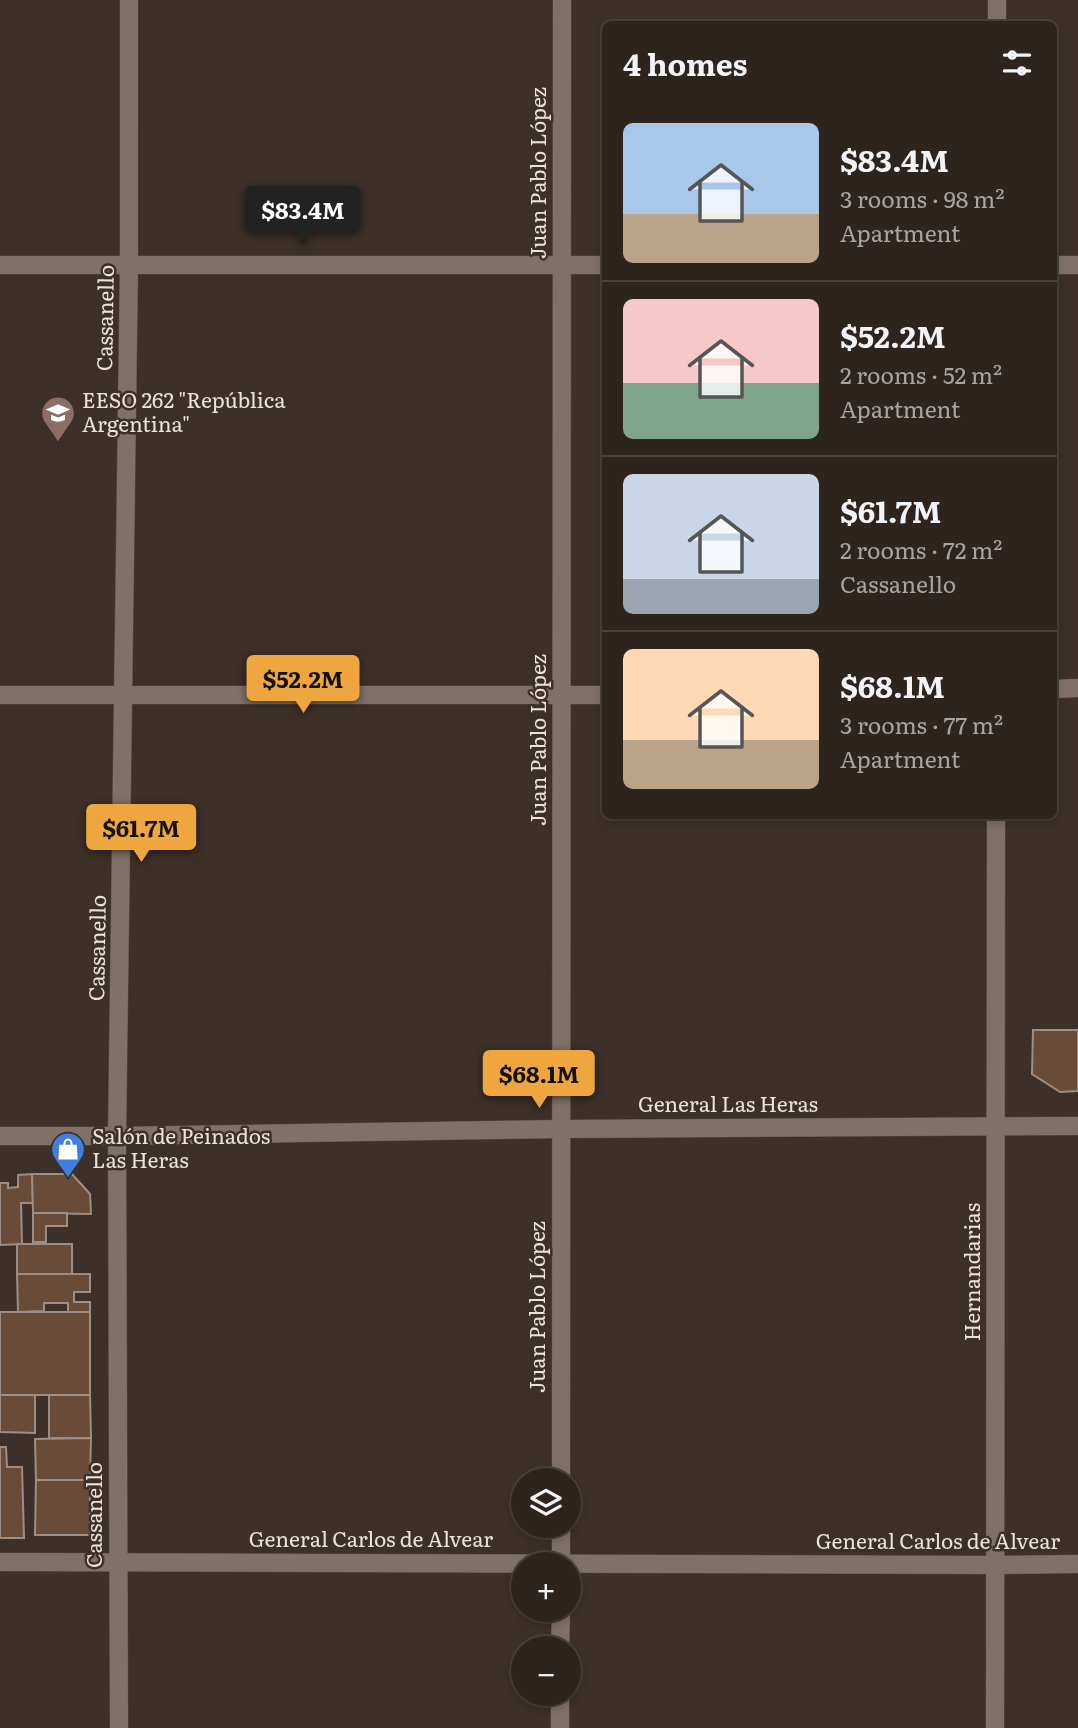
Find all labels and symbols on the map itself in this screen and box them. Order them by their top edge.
street label: Juan Pablo López [521,87,552,259]
pin: $83.4M [246,187,360,246]
street label: Cassanello [87,265,120,371]
place label: EESO 262 "República Argentina" [82,383,286,438]
school or university icon: EESO 262 "República Argentina" [39,394,77,443]
street label: Juan Pablo López [521,654,552,826]
pin: $52.2M [246,656,360,715]
pin: $61.7M [84,804,198,864]
street label: Cassanello [79,895,112,1001]
pin: $68.1M [482,1050,596,1110]
street label: General Las Heras [638,1087,818,1118]
place label: Salón de Peinados Las Heras [92,1119,270,1174]
shop icon: Salón de Peinados Las Heras [49,1130,87,1179]
street label: Hernandarias [955,1203,986,1341]
street label: Juan Pablo López [520,1221,551,1393]
street label: Cassanello [77,1462,108,1568]
street label: General Carlos de Alvear [249,1522,493,1553]
street label: General Carlos de Alvear [816,1524,1060,1555]

